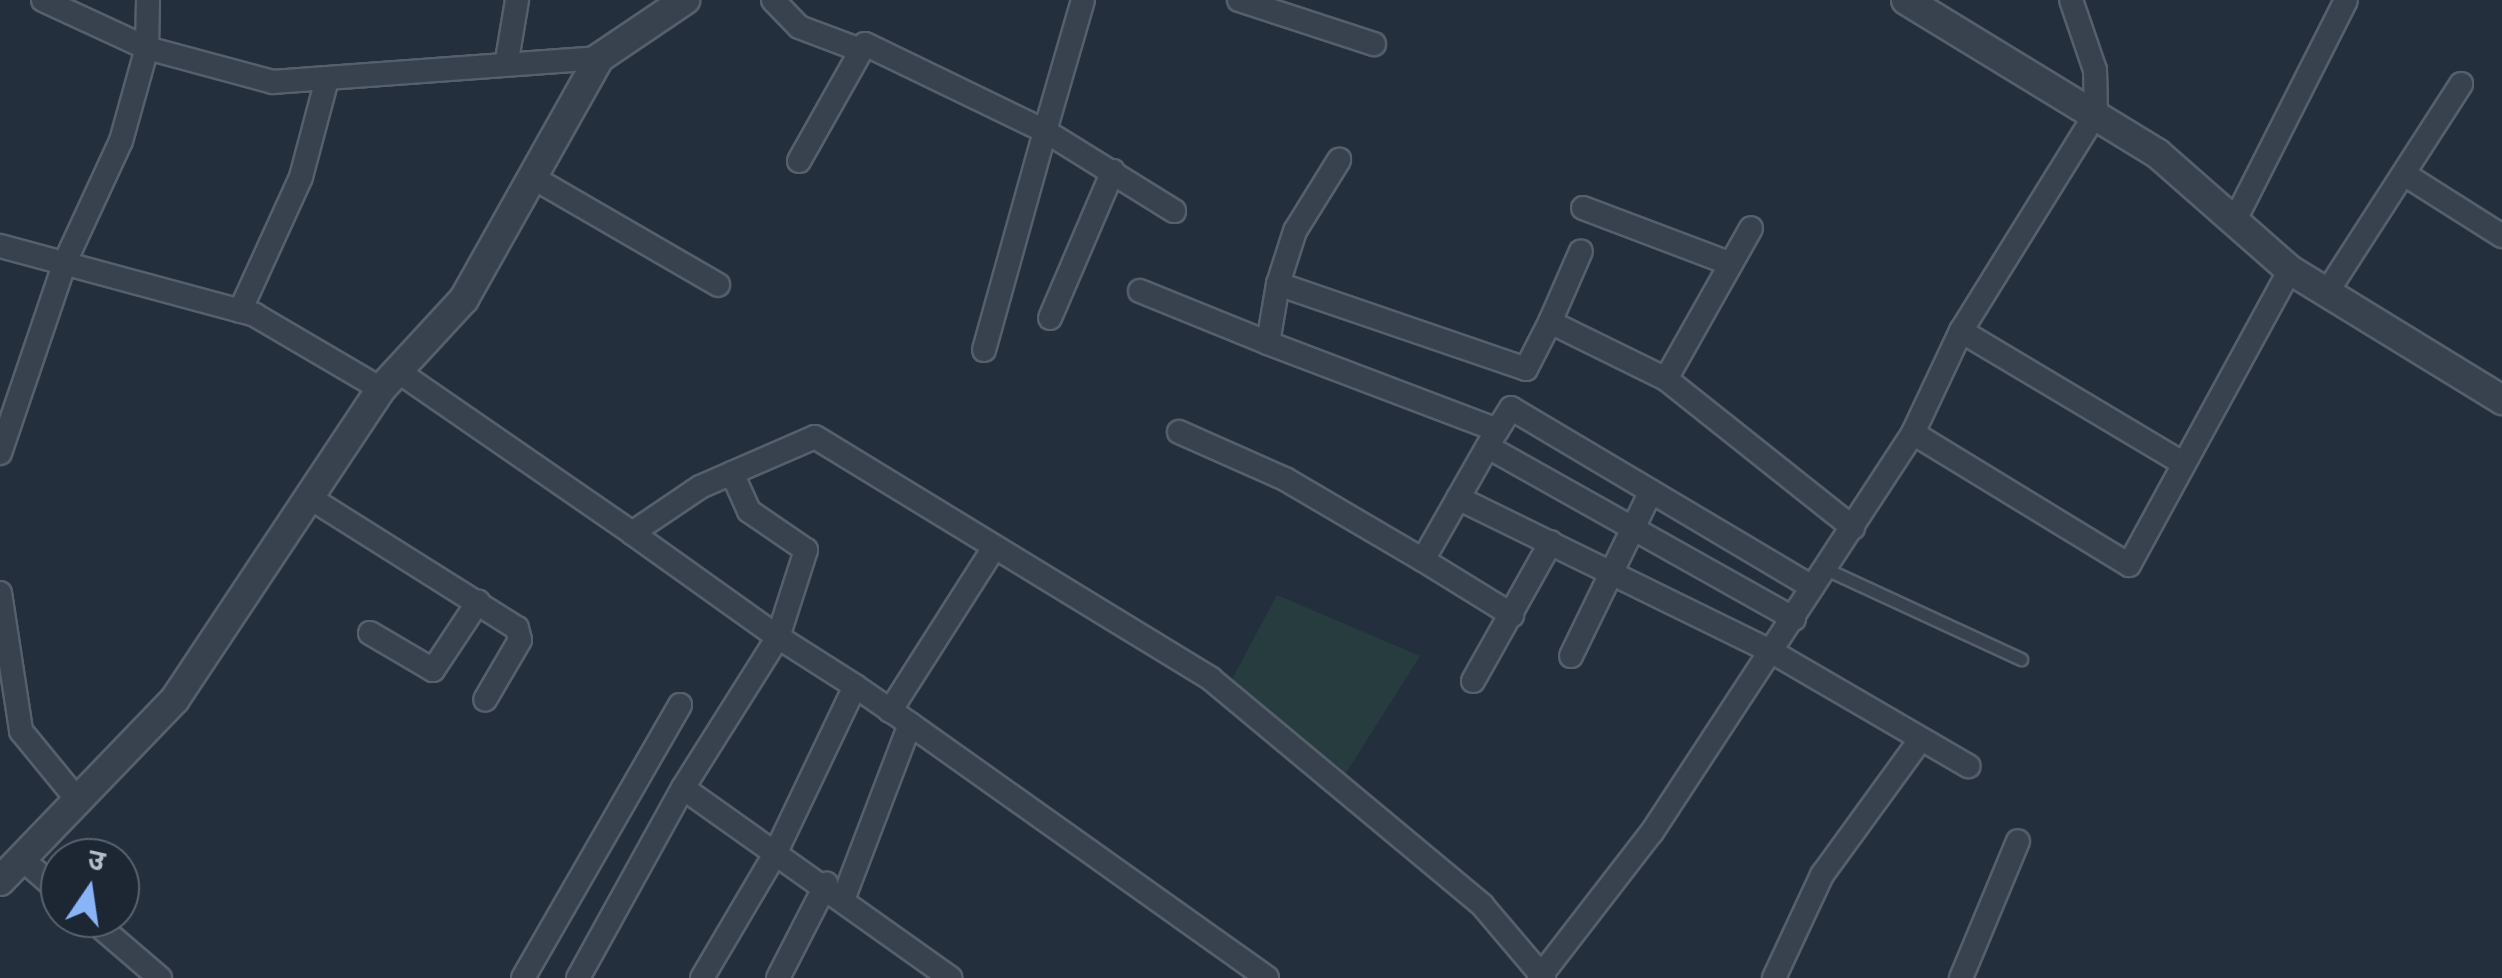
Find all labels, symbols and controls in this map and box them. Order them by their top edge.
north arrow [40,838,140,938]
text: उ [85,842,108,878]

